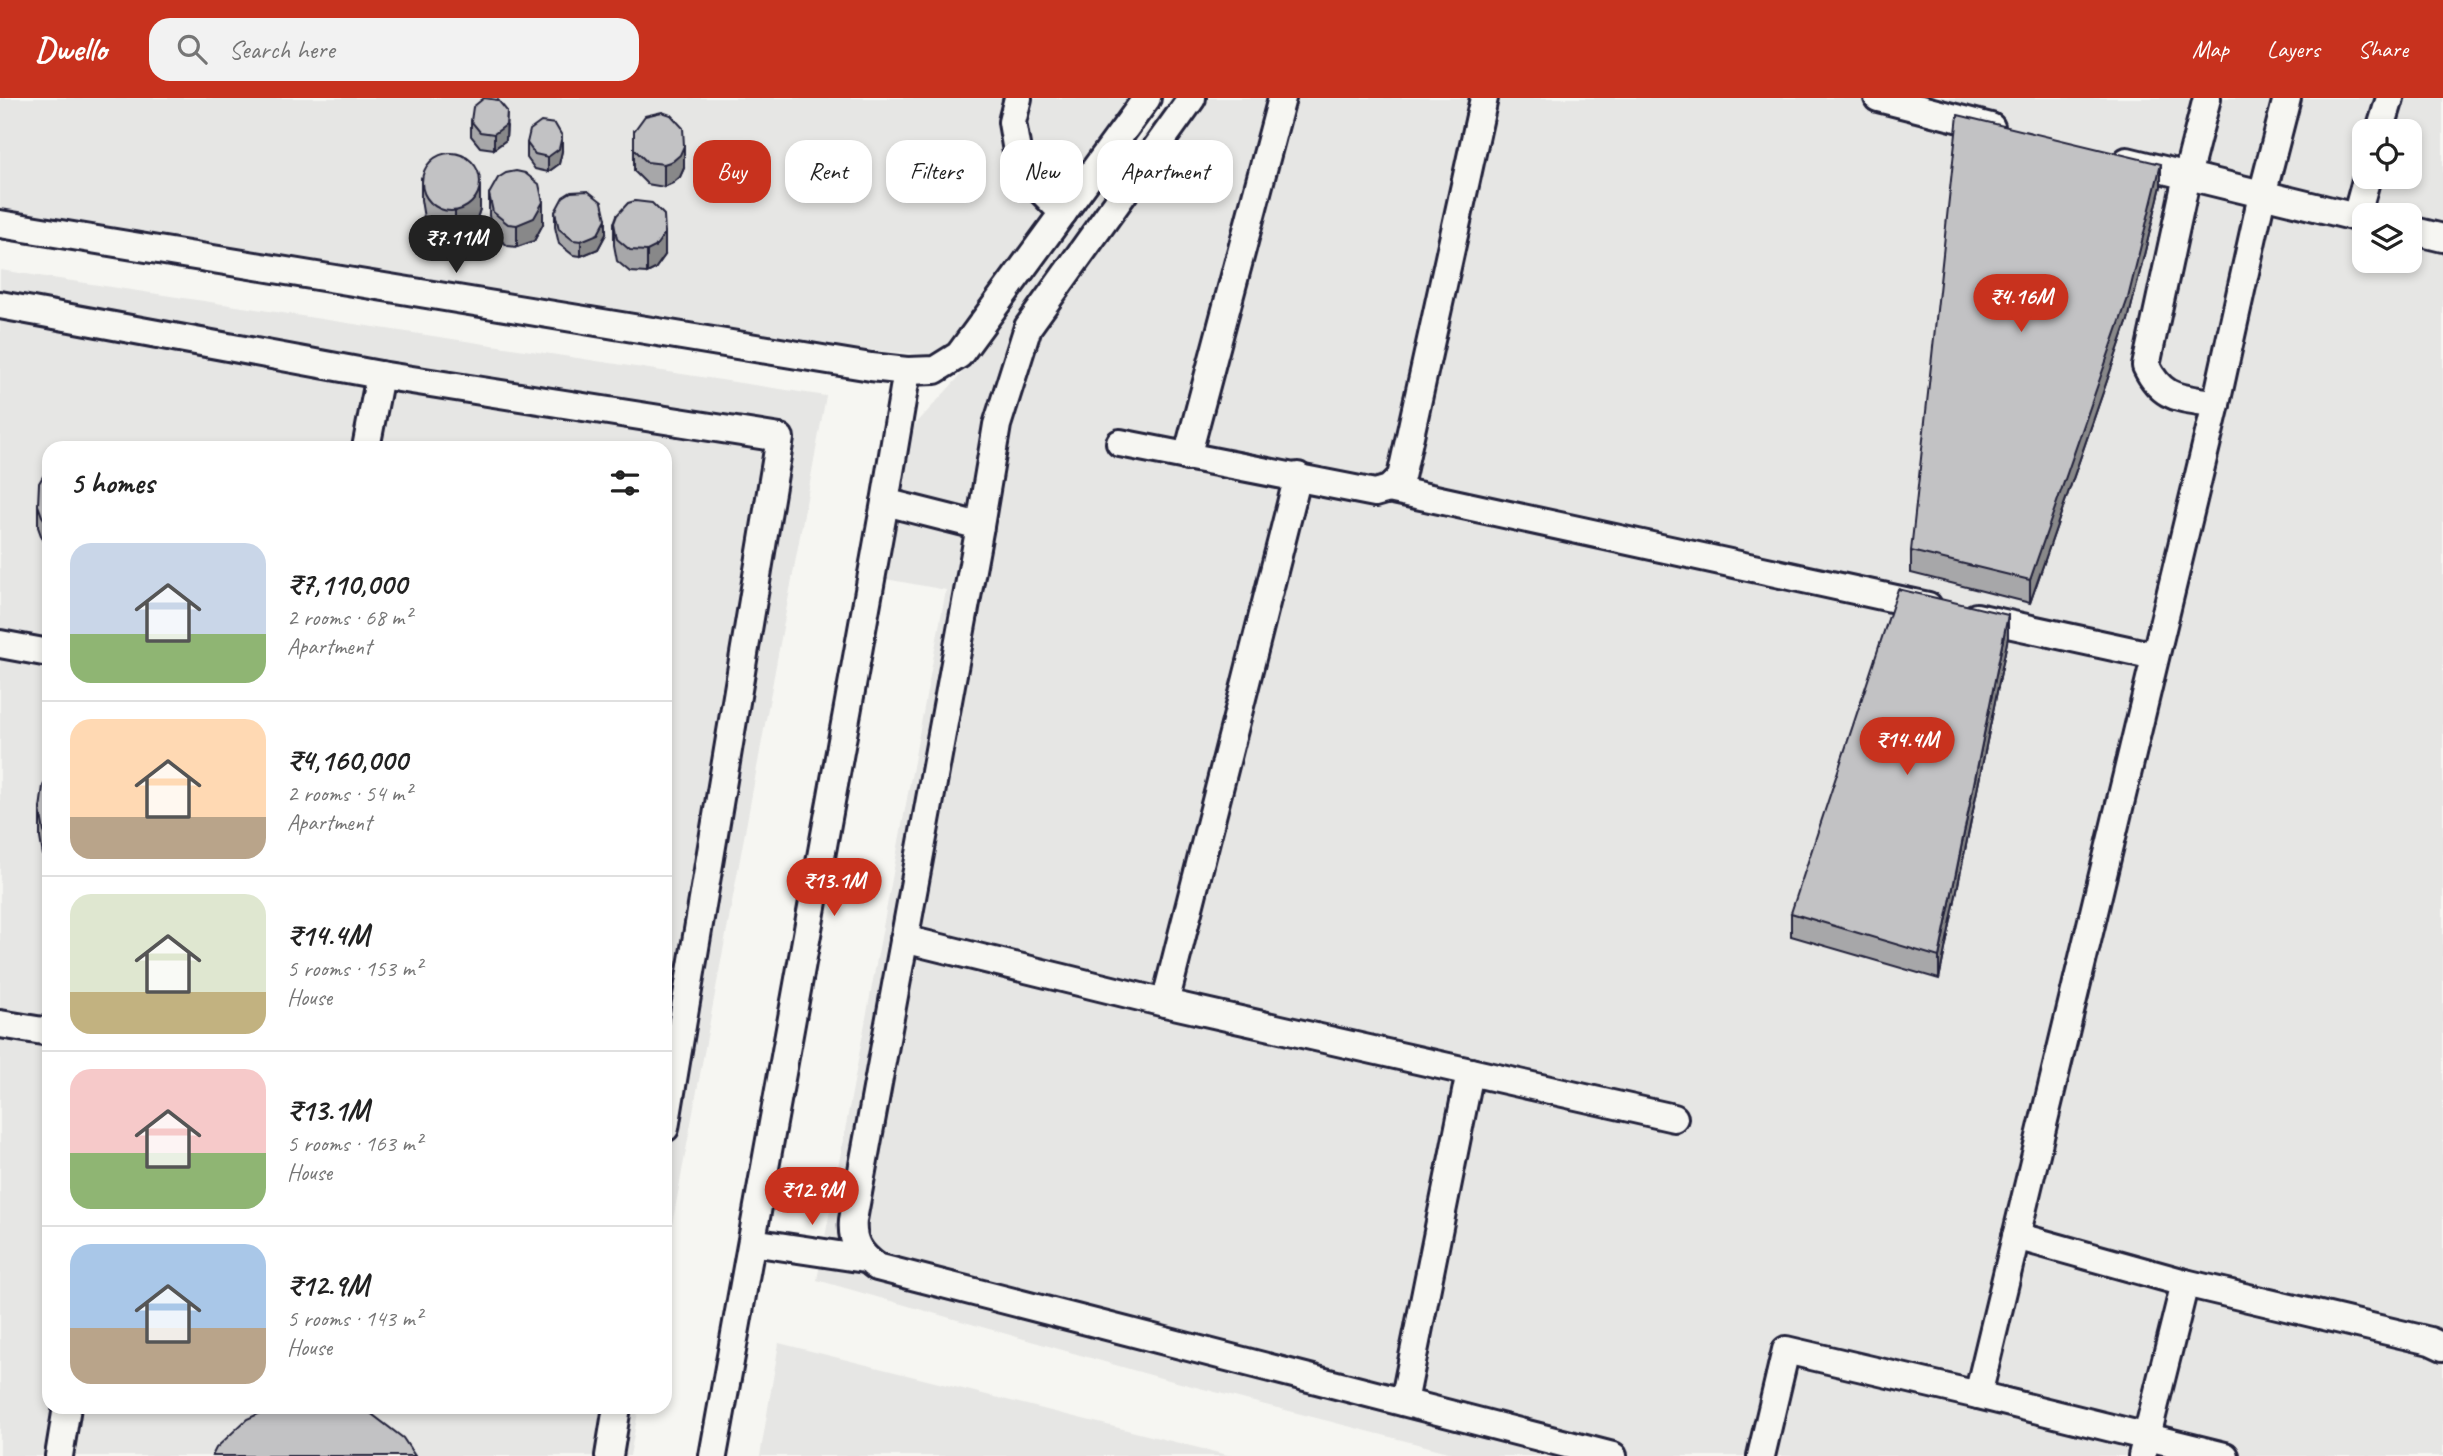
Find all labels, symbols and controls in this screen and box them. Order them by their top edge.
search box [149,18,639,81]
text: Dwello [35,28,107,70]
icon: search [173,30,211,68]
text: Search here [229,33,335,66]
text: Map [2192,34,2229,64]
text: Layers [2267,34,2320,64]
text: Share [2358,34,2408,64]
map controls [2352,119,2422,273]
button: locate [2352,119,2422,189]
chip: Buy [693,140,771,203]
chip: Rent [785,140,872,203]
chip: Filters [886,140,986,203]
chip: New [1000,140,1083,203]
chip: Apartment [1097,140,1233,203]
button: layers [2352,203,2422,273]
pin: ₹7.11M [399,216,513,275]
text: ₹7.11M [425,223,487,252]
pin: ₹4.16M [1964,274,2078,334]
text: ₹4.16M [1989,282,2053,311]
text: 5 homes [70,464,154,502]
icon: filters [606,464,644,502]
text: ₹7,110,000 [287,565,407,603]
icon: home [126,571,210,655]
text: 2 rooms · 68 m² [287,603,411,632]
text: Apartment [287,632,372,661]
pin: ₹14.4M [1850,718,1964,777]
text: ₹14.4M [1876,725,1938,754]
text: ₹4,160,000 [287,741,408,779]
icon: home [126,747,210,831]
text: 2 rooms · 54 m² [287,779,411,808]
text: Apartment [287,808,372,837]
pin: ₹13.1M [777,858,891,918]
text: ₹13.1M [803,866,865,895]
text: ₹14.4M [287,916,369,954]
icon: home [126,922,210,1006]
text: 5 rooms · 153 m² [287,954,422,983]
text: House [287,983,332,1012]
text: ₹13.1M [287,1091,369,1129]
icon: home [126,1097,210,1181]
text: 5 rooms · 163 m² [287,1129,422,1158]
text: House [287,1158,332,1187]
pin: ₹12.9M [755,1168,869,1227]
text: ₹12.9M [781,1175,843,1204]
text: ₹12.9M [287,1266,368,1304]
icon: home [126,1272,210,1356]
text: 5 rooms · 143 m² [287,1304,422,1333]
text: House [287,1333,332,1362]

